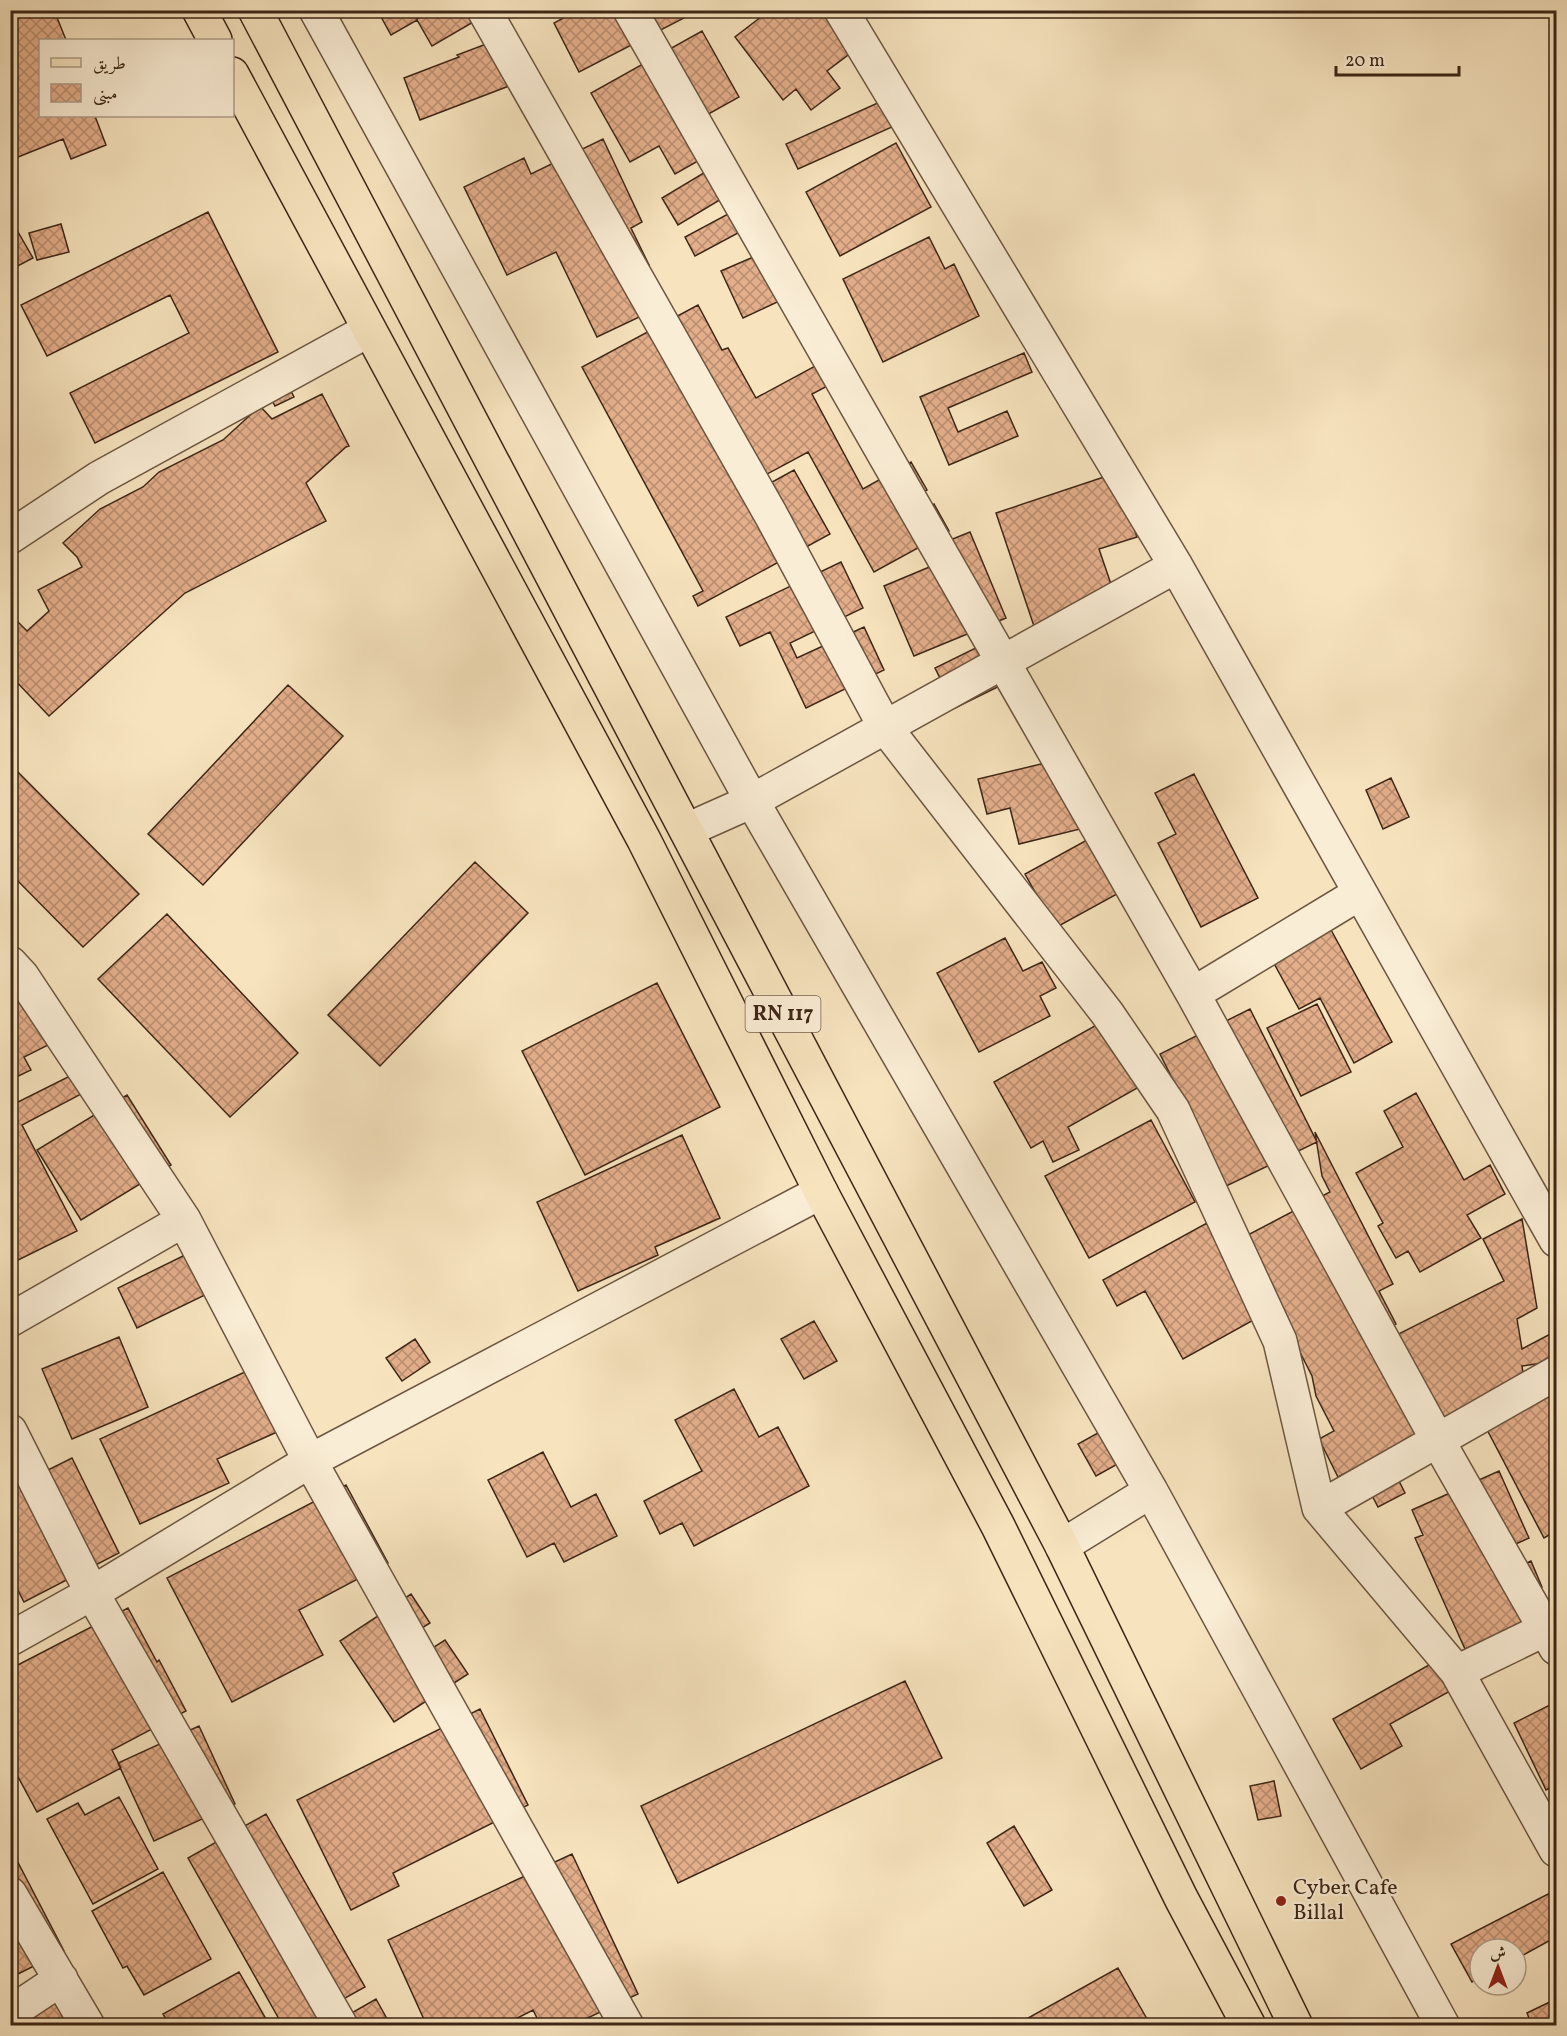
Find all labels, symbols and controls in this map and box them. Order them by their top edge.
legend [39,39,234,117]
scale bar [1336,39,1459,77]
text: 20 m [1345,49,1385,74]
text: طريق [93,52,126,77]
text: مبنى [93,82,118,107]
road number: RN 117 [746,996,820,1032]
place label: Cyber Cafe Billal [1293,1873,1398,1929]
marker: Cyber Cafe Billal [1274,1894,1288,1908]
north arrow [1468,1937,1528,1997]
text: ش [1490,1943,1506,1965]

